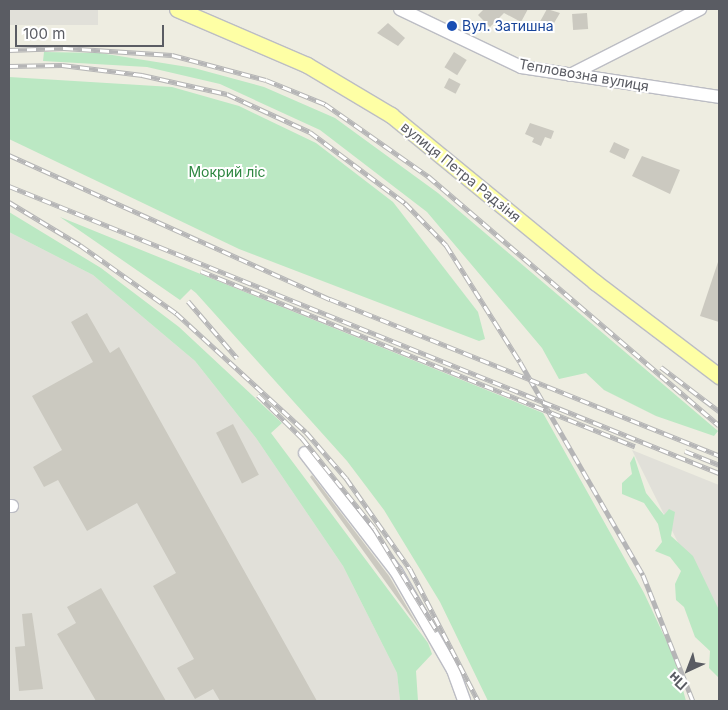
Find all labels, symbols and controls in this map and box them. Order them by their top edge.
scale bar [18,15,166,47]
place label: Вул. Затишна [462,18,554,34]
marker: Вул. Затишна [446,20,458,32]
text: 100 m [23,24,65,43]
street label: Тепловозна вулиця [518,55,650,95]
street label: вулиця Петра Радзіня [398,118,524,226]
park label: Мокрий ліс [188,164,266,180]
north arrow [663,645,713,695]
text: Пн [665,669,690,694]

